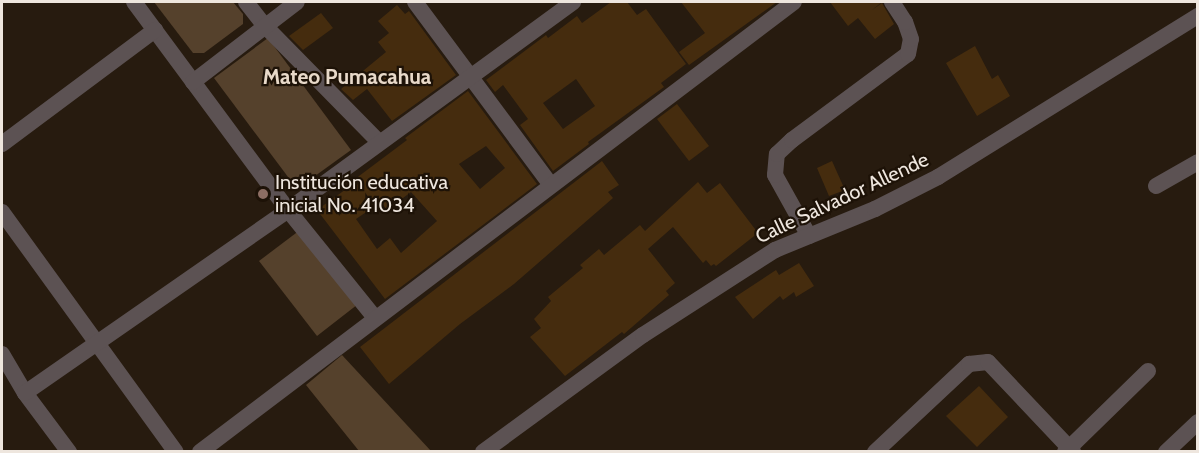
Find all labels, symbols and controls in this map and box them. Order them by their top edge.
district label: Mateo Pumacahua [263,64,431,90]
street label: Calle Salvador Allende [752,147,932,249]
place label: Institución educativa inicial No. 41034 [275,170,448,217]
marker: Institución educativa inicial No. 41034 [256,187,270,201]

